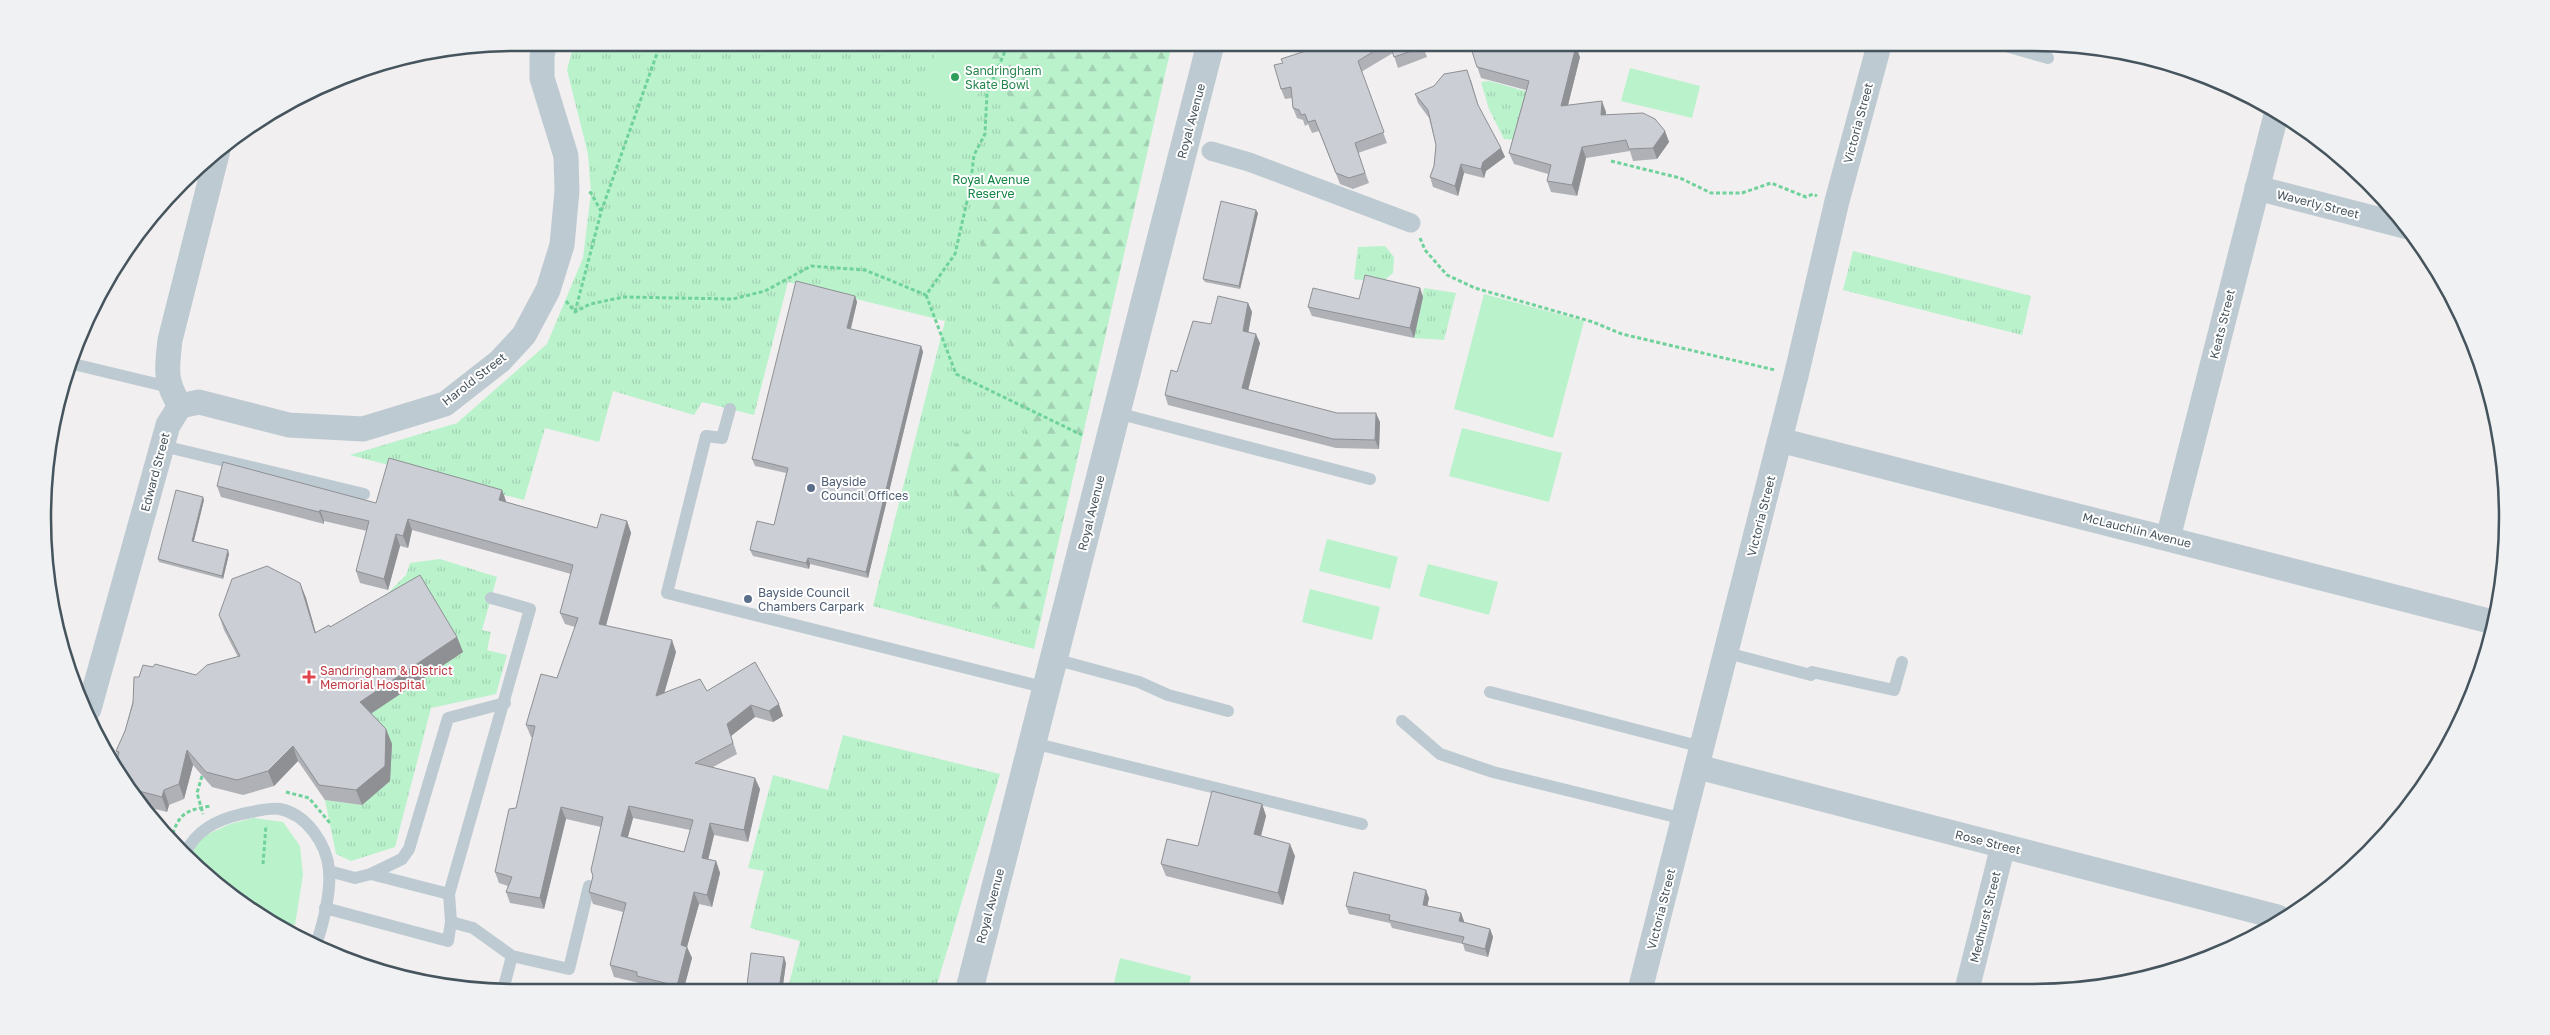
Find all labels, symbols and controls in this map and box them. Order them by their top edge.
place label: Sandringham Skate Bowl [965,63,1042,92]
marker: Sandringham Skate Bowl [949,71,961,83]
street label: Victoria Street [1840,81,1876,165]
street label: Royal Avenue [1174,82,1208,160]
park label: Royal Avenue Reserve [952,172,1030,201]
street label: Waverly Street [2275,186,2361,222]
street label: Keats Street [2206,287,2238,360]
street label: Harold Street [439,349,509,409]
street label: Edward Street [137,431,173,513]
place label: Bayside Council Offices [821,474,908,503]
street label: Royal Avenue [1074,474,1108,552]
street label: Victoria Street [1744,474,1778,558]
marker: Bayside Council Offices [805,482,817,494]
street label: McLauchlin Avenue [2081,509,2193,551]
place label: Bayside Council Chambers Carpark [758,585,865,614]
marker: Bayside Council Chambers Carpark [742,593,754,605]
place label: Sandringham & District Memorial Hospital [320,663,453,692]
marker: Sandringham & District Memorial Hospital [302,670,316,684]
street label: Rose Street [1954,827,2023,857]
street label: Royal Avenue [973,867,1007,945]
street label: Victoria Street [1644,867,1678,951]
street label: Medhurst Street [1966,870,2004,964]

